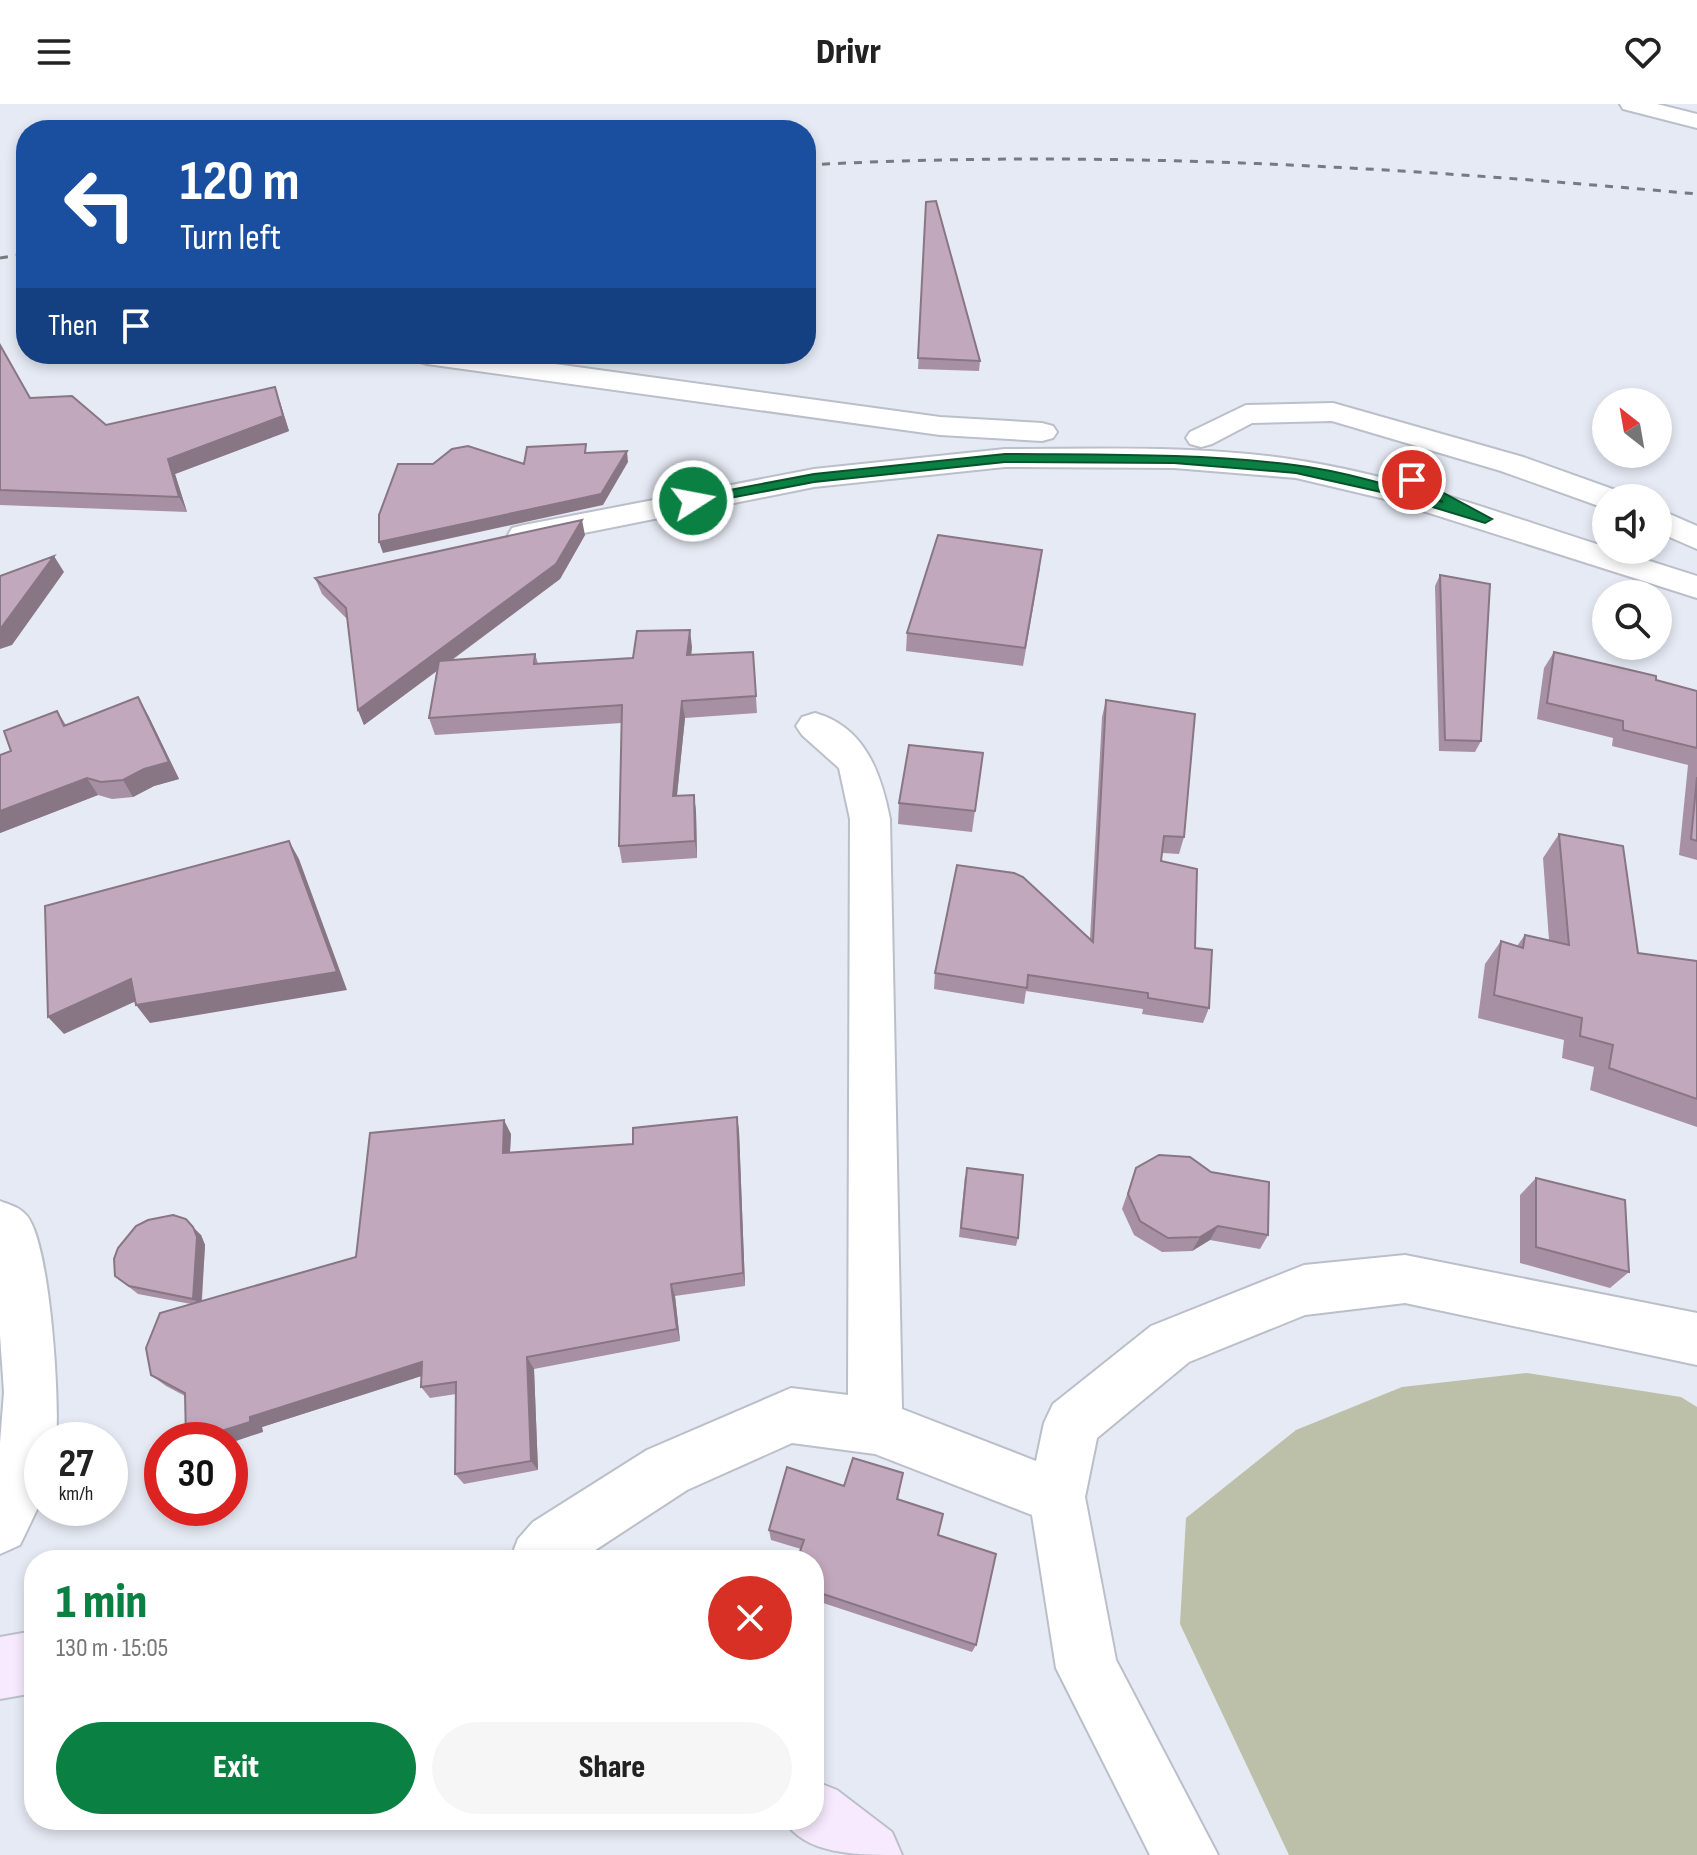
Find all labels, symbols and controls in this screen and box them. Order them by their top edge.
icon: menu [32,30,76,74]
icon: heart [1621,30,1665,74]
text: Drivr [816,31,881,74]
text: 120 m [180,149,300,216]
icon: left [48,152,152,256]
text: Turn left [180,217,281,260]
icon: arrive [114,304,158,348]
text: Then [48,308,98,344]
north arrow [1592,388,1672,468]
map controls [1592,388,1672,660]
pin [1378,446,1446,514]
icon: arrive [1390,458,1434,502]
position arrow [651,459,735,543]
button: sound [1592,484,1672,564]
button: search [1592,580,1672,660]
speed limit sign: 30 [144,1422,248,1526]
text: 27 [59,1440,93,1488]
text: km/h [59,1482,93,1506]
text: 1 min [56,1574,147,1631]
button: close [708,1576,792,1660]
text: 130 m · 15:05 [56,1633,168,1664]
button: Exit [56,1722,416,1814]
button: Share [432,1722,792,1814]

